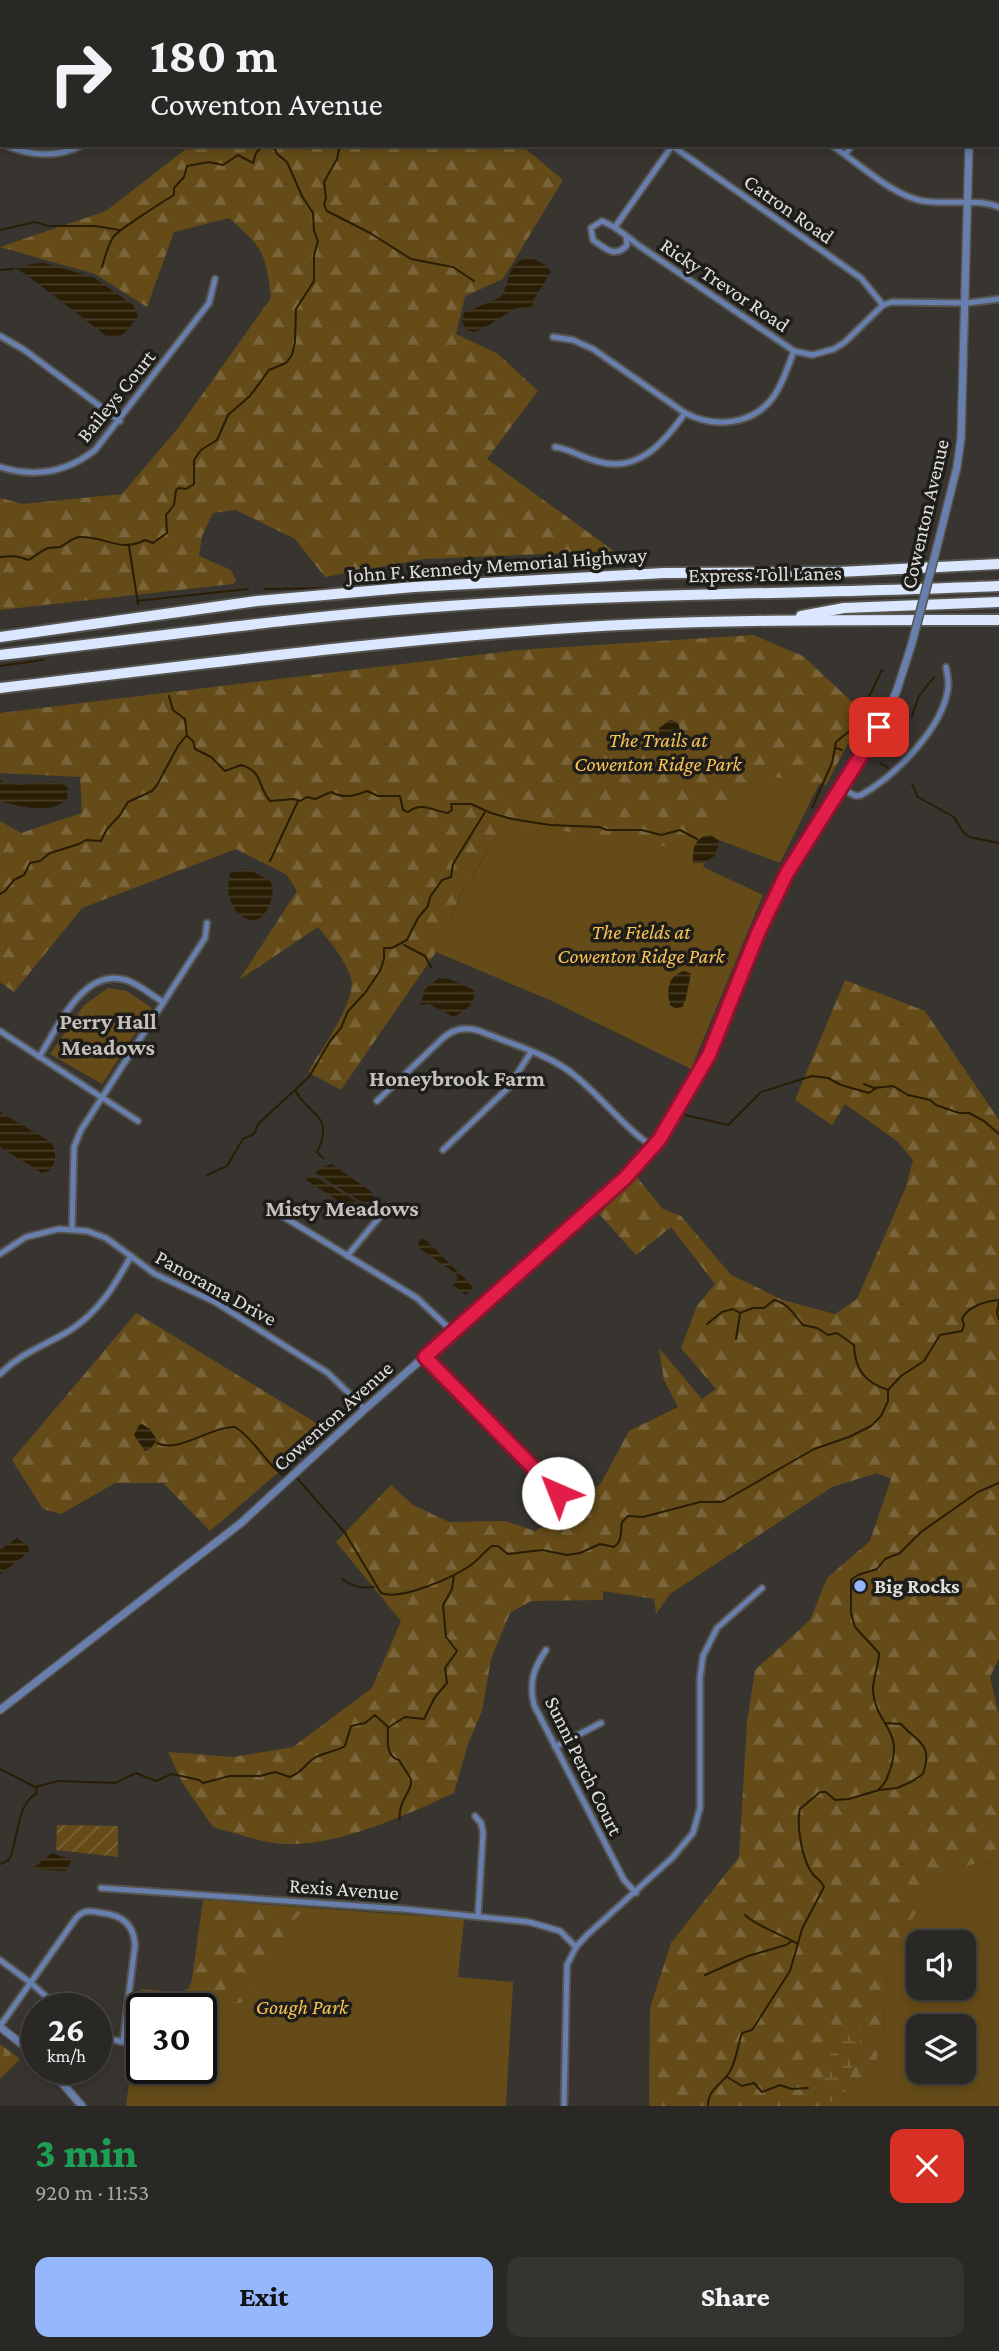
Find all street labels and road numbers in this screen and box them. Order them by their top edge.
street label: Catron Road [739,169,839,249]
street label: Ricky Trevor Road [656,233,794,337]
street label: Baileys Court [72,344,161,447]
street label: Cowenton Avenue [896,437,954,591]
street label: John F. Kennedy Memorial Highway [344,543,648,588]
street label: Express Toll Lanes [688,561,842,587]
street label: Panorama Drive [151,1245,281,1331]
street label: Cowenton Avenue [268,1356,398,1476]
street label: Sunni Perch Court [540,1693,628,1840]
street label: Rexis Avenue [288,1873,400,1905]

